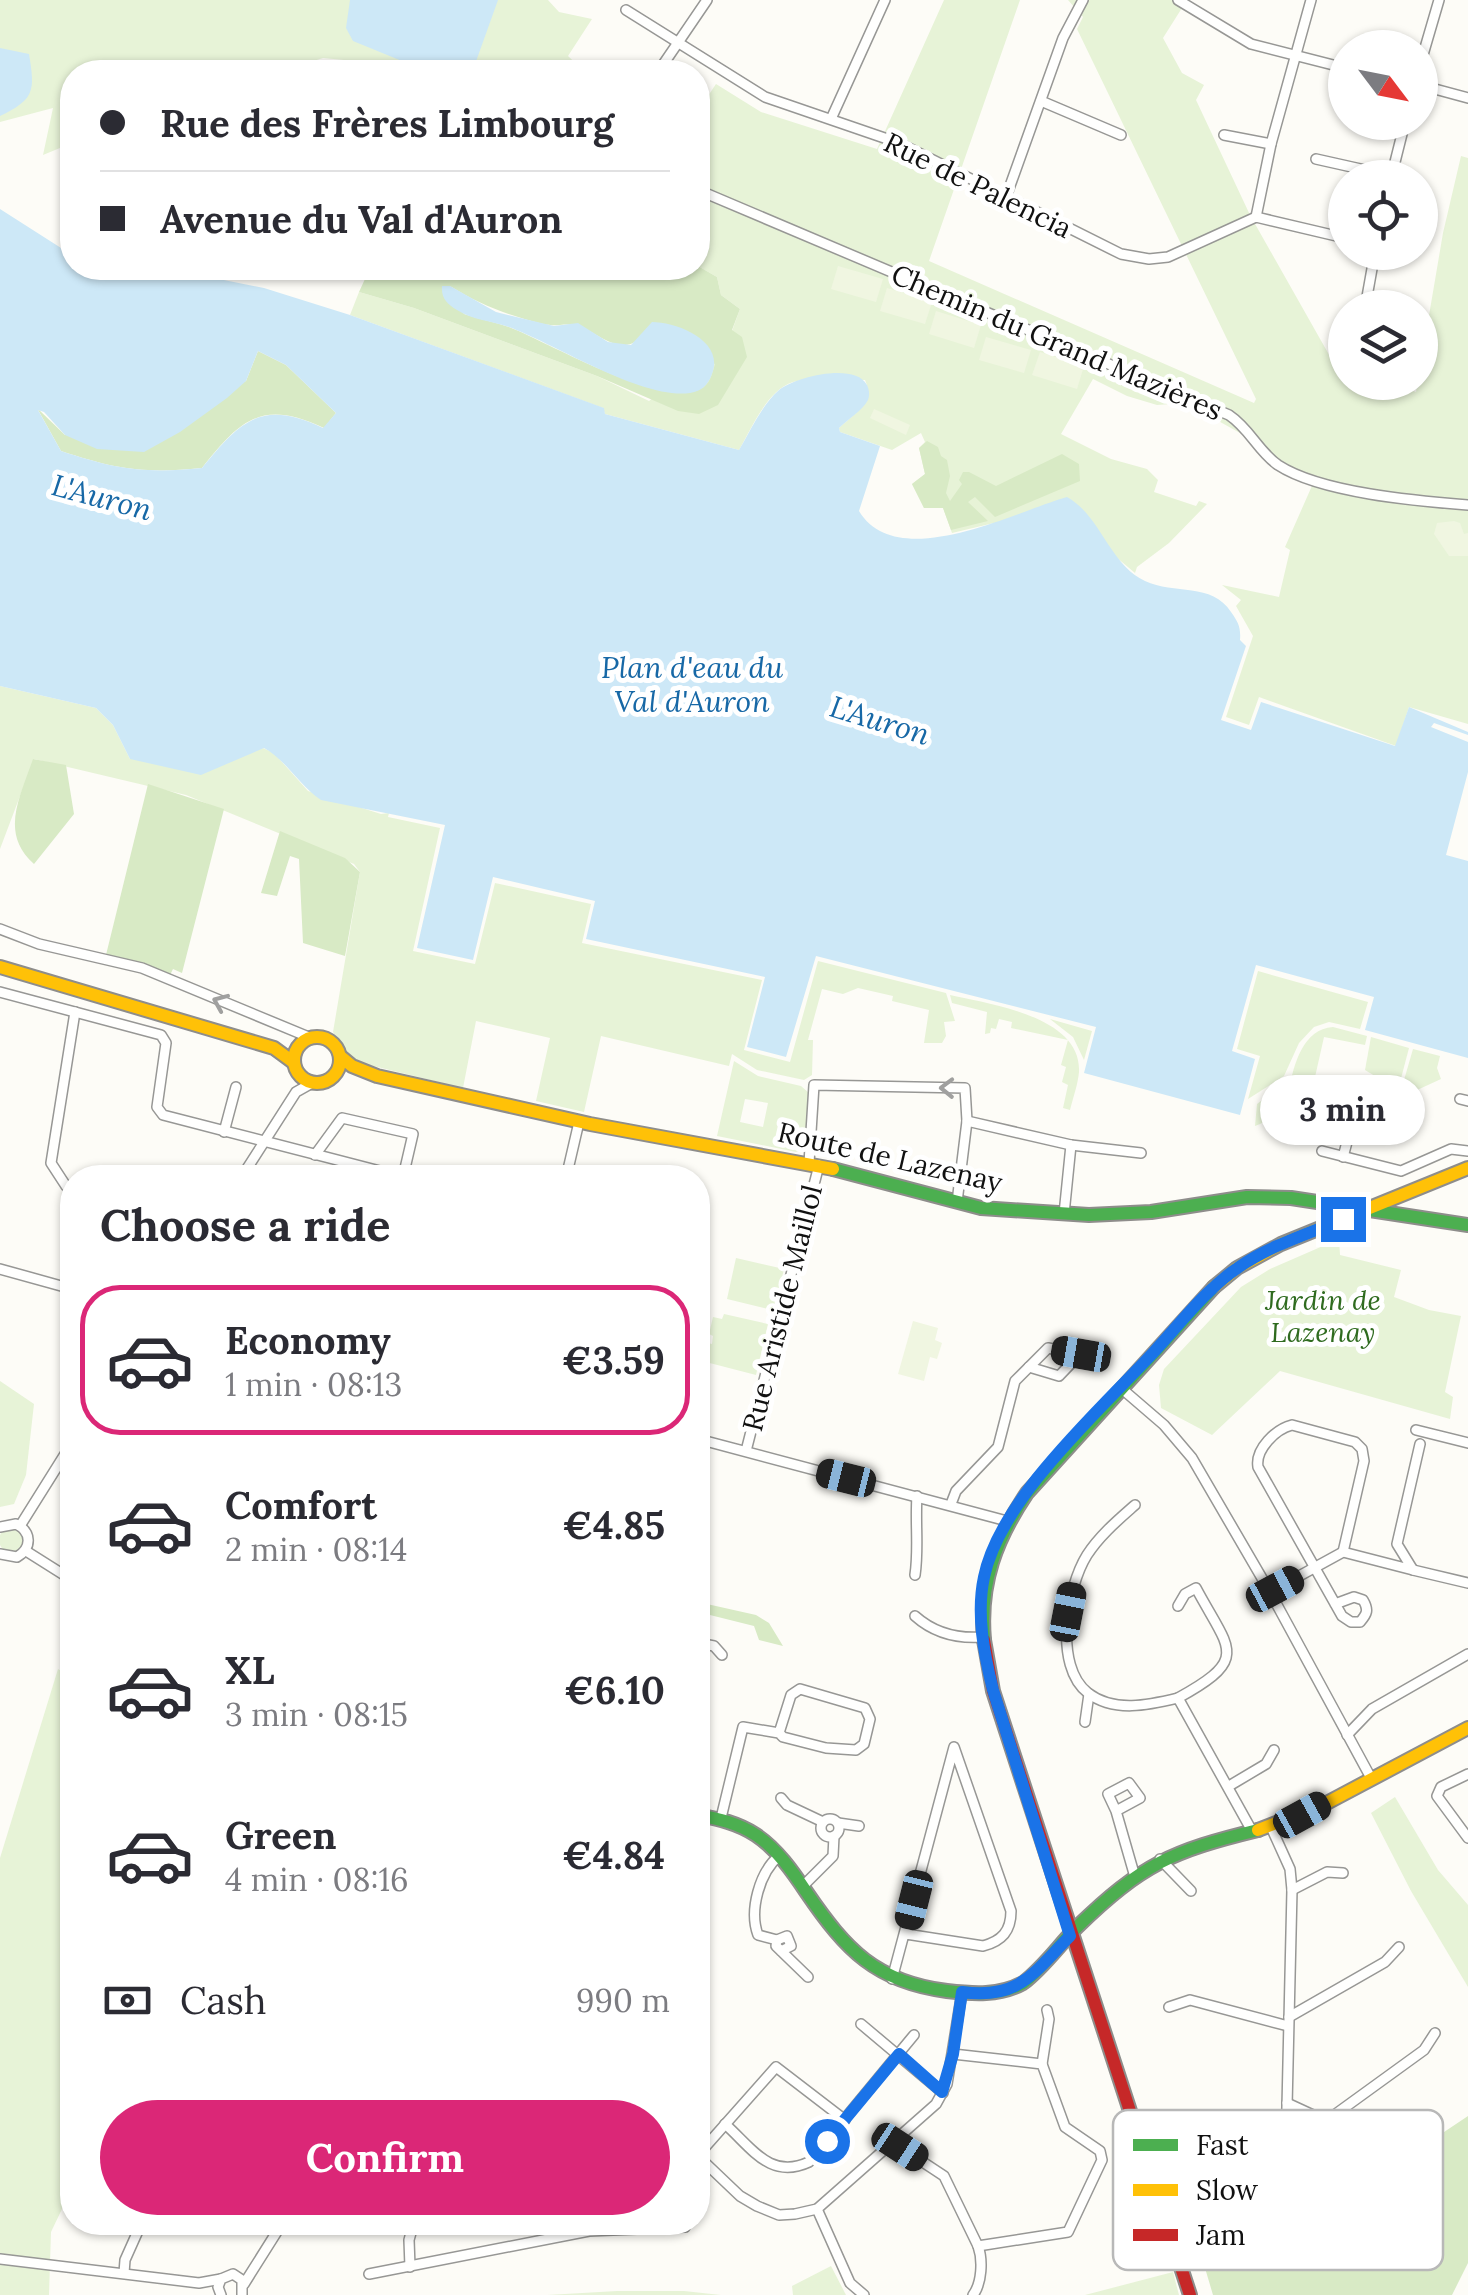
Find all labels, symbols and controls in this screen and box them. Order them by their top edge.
north arrow [1328,30,1438,140]
map controls [1328,30,1438,400]
text: Rue des Frères Limbourg [160,99,614,147]
street label: Rue de Palencia [878,124,1078,246]
button: locate [1328,160,1438,270]
text: Avenue du Val d'Auron [160,195,563,243]
street label: Chemin du Grand Mazières [886,256,1228,428]
button: layers [1328,290,1438,400]
water label: L'Auron [48,465,157,529]
water label: Plan d'eau du Val d'Auron [601,648,783,720]
water label: L'Auron [825,687,935,753]
one-way arrow [212,994,230,1014]
callout: 3 min [1260,1074,1426,1144]
one-way arrow [939,1077,955,1098]
text: 3 min [1299,1089,1386,1130]
street label: Route de Lazenay [774,1114,1006,1200]
street label: Rue Aristide Maillol [734,1181,830,1435]
text: Choose a ride [100,1196,390,1253]
route end [1321,1197,1366,1242]
park label: Jardin de Lazenay [1264,1282,1381,1350]
icon: car [105,1315,195,1405]
text: Economy [225,1316,391,1364]
car [1049,1334,1113,1374]
text: €3.59 [562,1336,665,1384]
text: 1 min · 08:13 [225,1364,402,1405]
car [813,1456,879,1500]
icon: car [105,1480,195,1570]
text: Comfort [225,1481,377,1529]
text: €4.85 [562,1501,665,1549]
text: 2 min · 08:14 [225,1529,407,1570]
car [1241,1562,1309,1616]
car [1048,1580,1088,1644]
icon: car [105,1645,195,1735]
text: XL [225,1646,275,1694]
text: €6.10 [564,1666,665,1714]
text: 3 min · 08:15 [225,1694,408,1735]
car [1268,1787,1336,1843]
icon: car [105,1810,195,1900]
text: Green [225,1811,337,1859]
text: €4.84 [562,1831,665,1879]
text: 4 min · 08:16 [225,1859,409,1900]
car [892,1867,936,1933]
icon: cash [100,1973,155,2028]
text: Cash [180,1976,267,2024]
text: 990 m [576,1980,670,2021]
button: Confirm [100,2100,670,2215]
legend [1113,2110,1443,2270]
car [867,2118,933,2176]
route start [805,2119,850,2164]
text: Fast [1196,2127,1249,2163]
text: Slow [1196,2172,1259,2208]
text: Jam [1195,2217,1246,2253]

